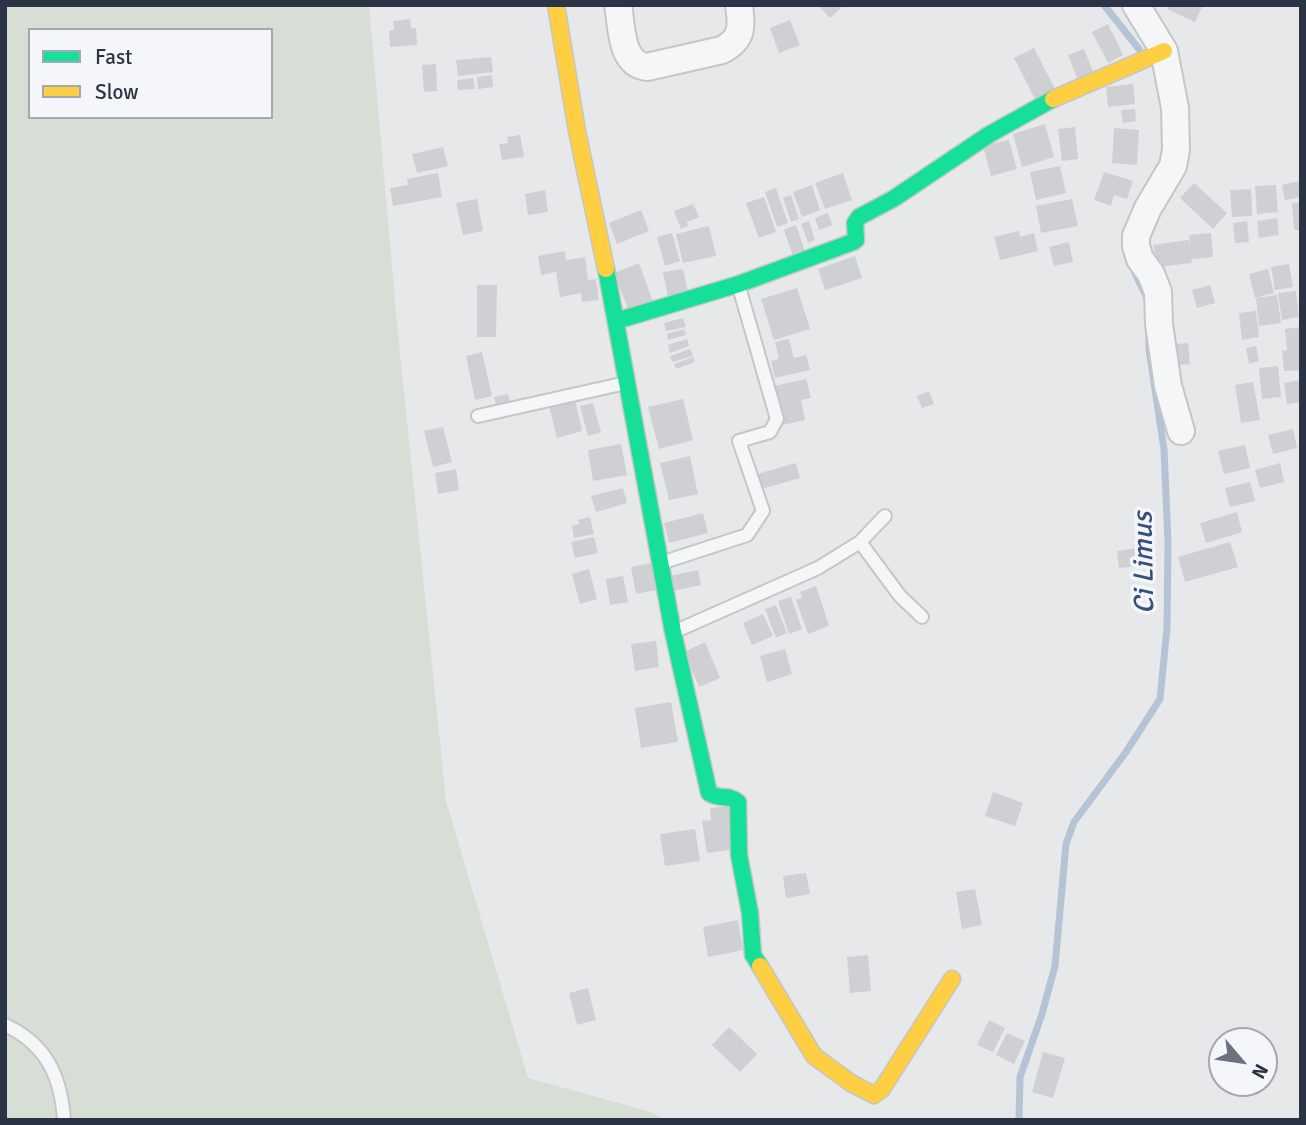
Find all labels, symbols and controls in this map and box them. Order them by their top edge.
legend [28,28,273,119]
text: Fast [95,44,132,70]
text: Slow [95,79,139,105]
water label: Ci Limus [1127,512,1163,614]
north arrow [1208,1027,1278,1097]
text: N [1246,1060,1273,1083]

